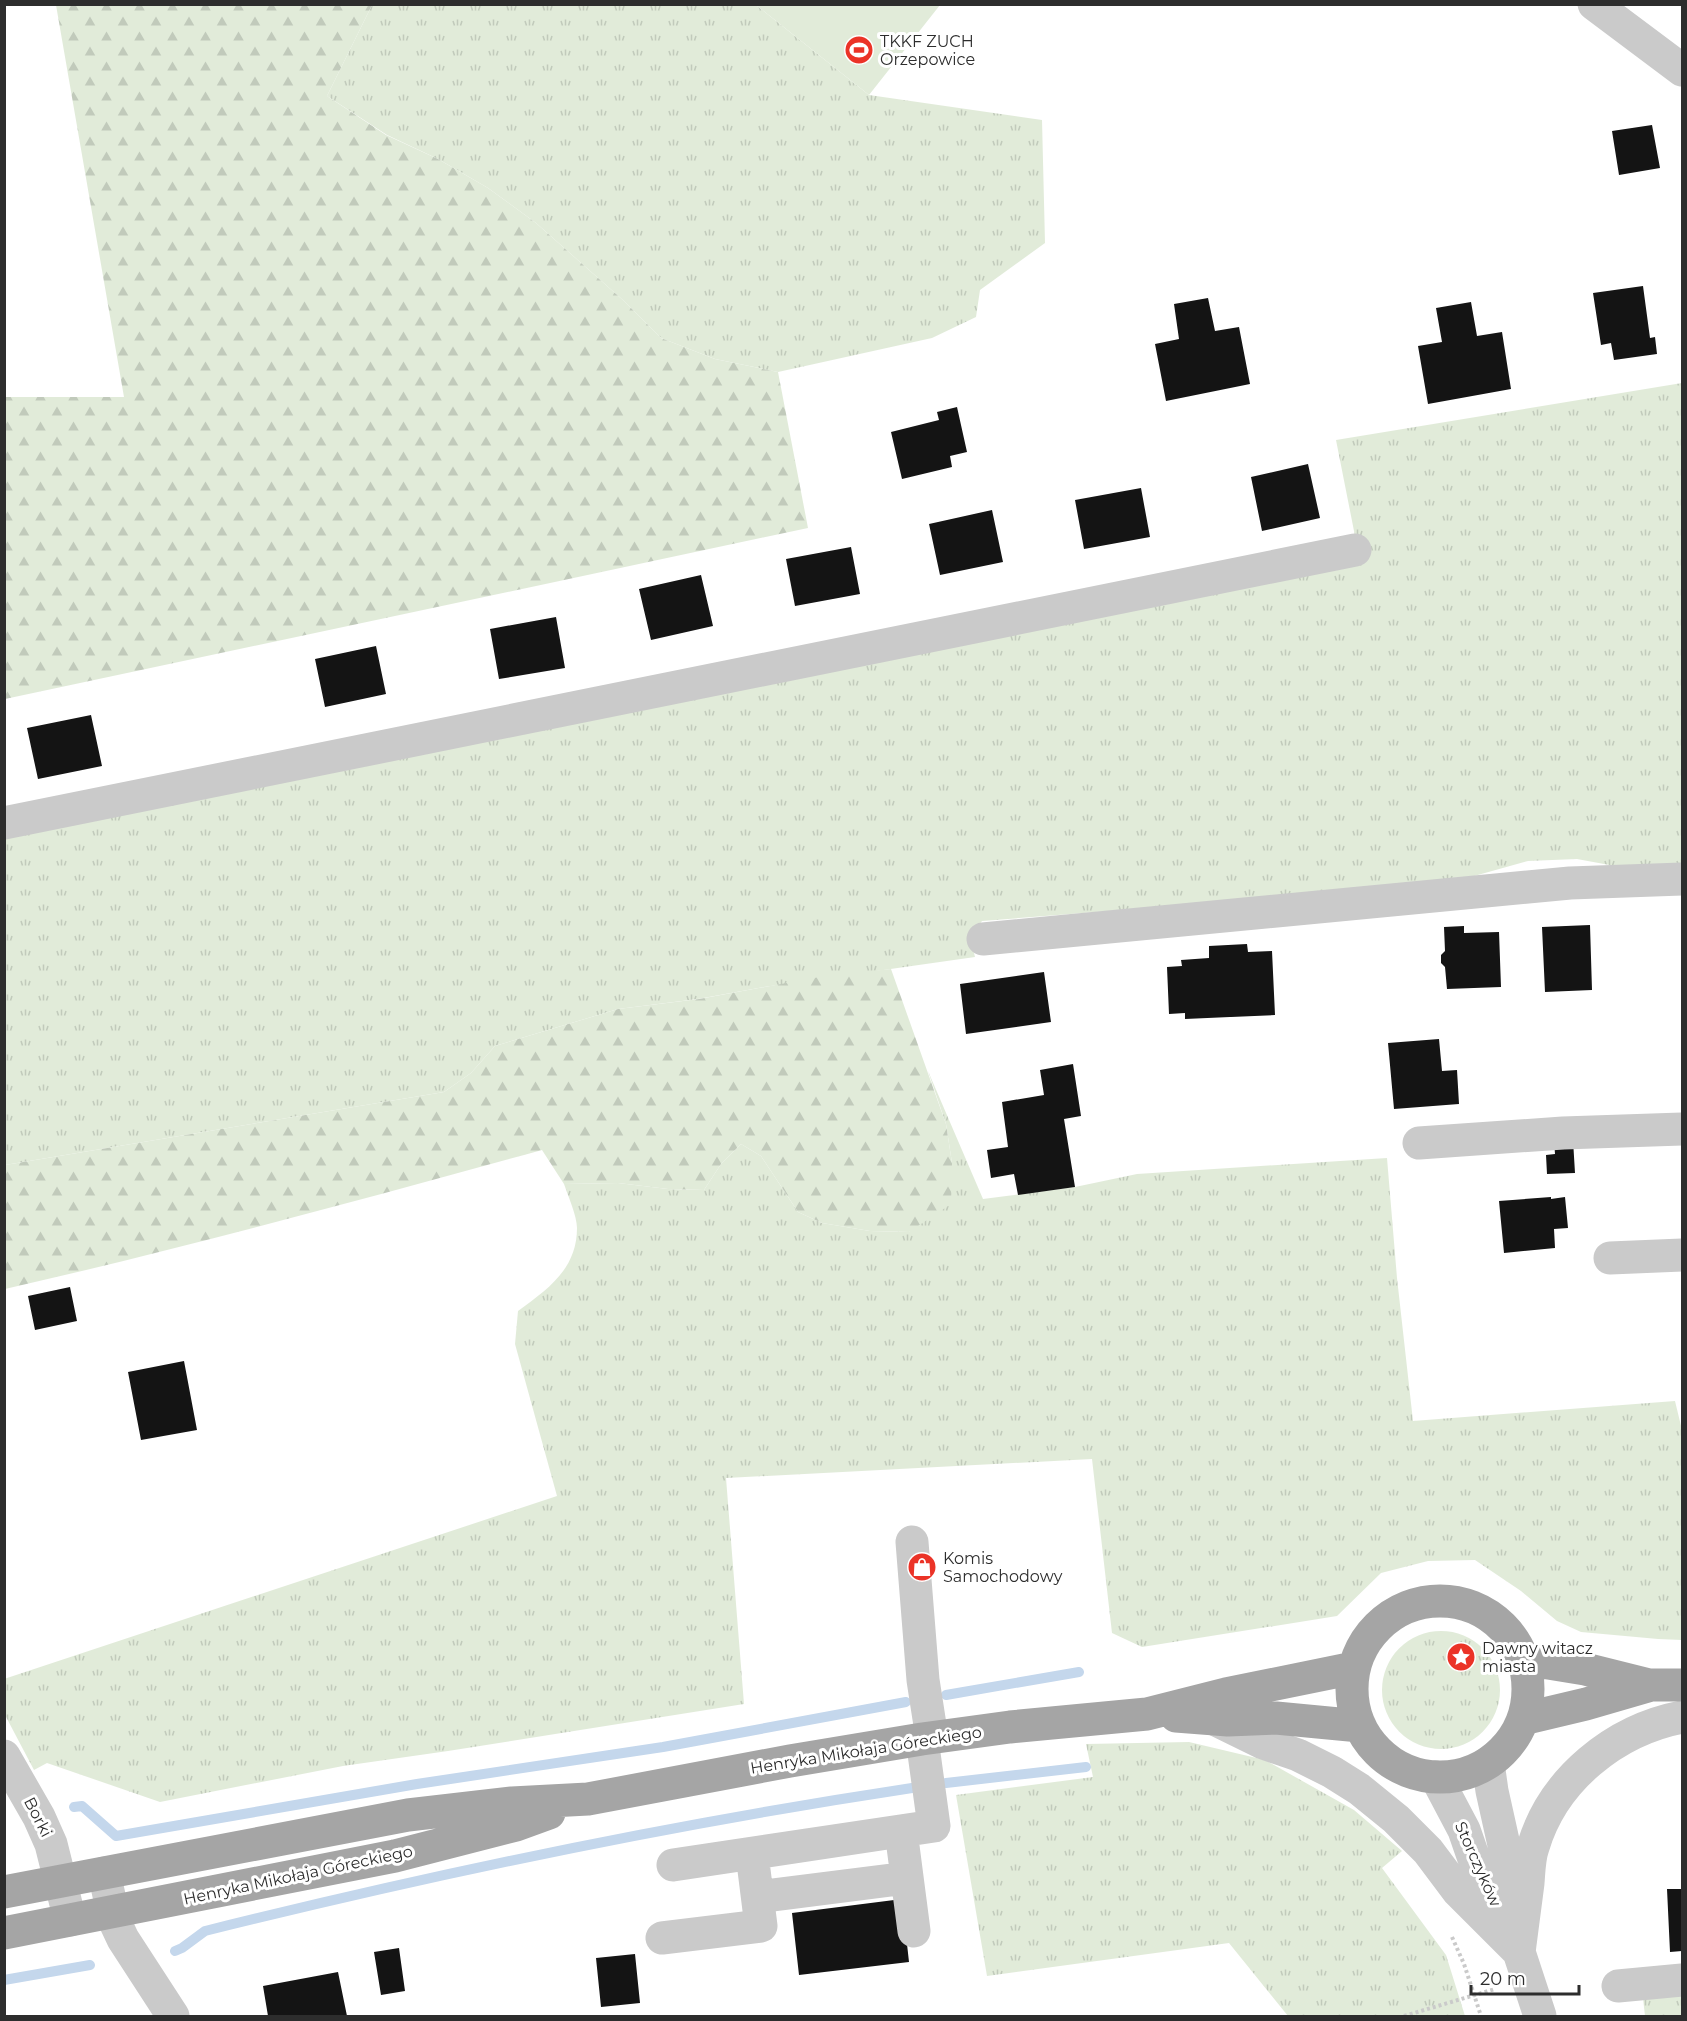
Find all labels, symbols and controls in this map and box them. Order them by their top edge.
place label: TKKF ZUCH Orzepowice [880,32,975,69]
sports icon: TKKF ZUCH Orzepowice [843,34,875,66]
place label: Komis Samochodowy [943,1549,1063,1586]
shop icon: Komis Samochodowy [906,1551,938,1583]
place label: Dawny witacz miasta [1482,1639,1593,1676]
place icon: Dawny witacz miasta [1445,1641,1477,1673]
street label: Henryka Mikołaja Góreckiego [749,1722,983,1778]
street label: Borki [20,1794,56,1840]
street label: Storczyków [1451,1819,1505,1909]
street label: Henryka Mikołaja Góreckiego [182,1841,414,1909]
scale bar [1471,1958,1579,1996]
text: 20 m [1480,1968,1526,1990]

